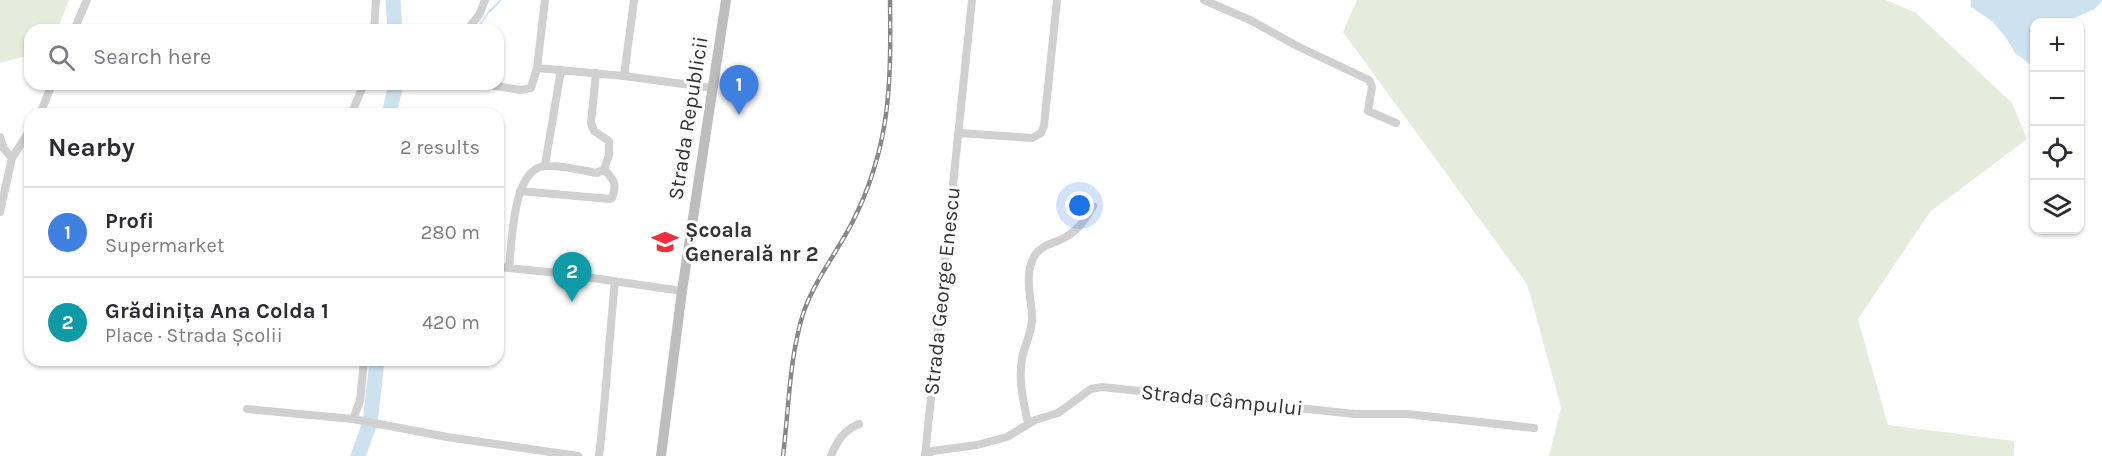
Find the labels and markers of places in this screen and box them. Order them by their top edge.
pin: 1 [720,66,758,115]
place label: Școala Generală nr 2 [685,218,818,266]
school or university icon: Școala Generală nr 2 [650,227,680,257]
pin: 2 [552,252,592,302]

